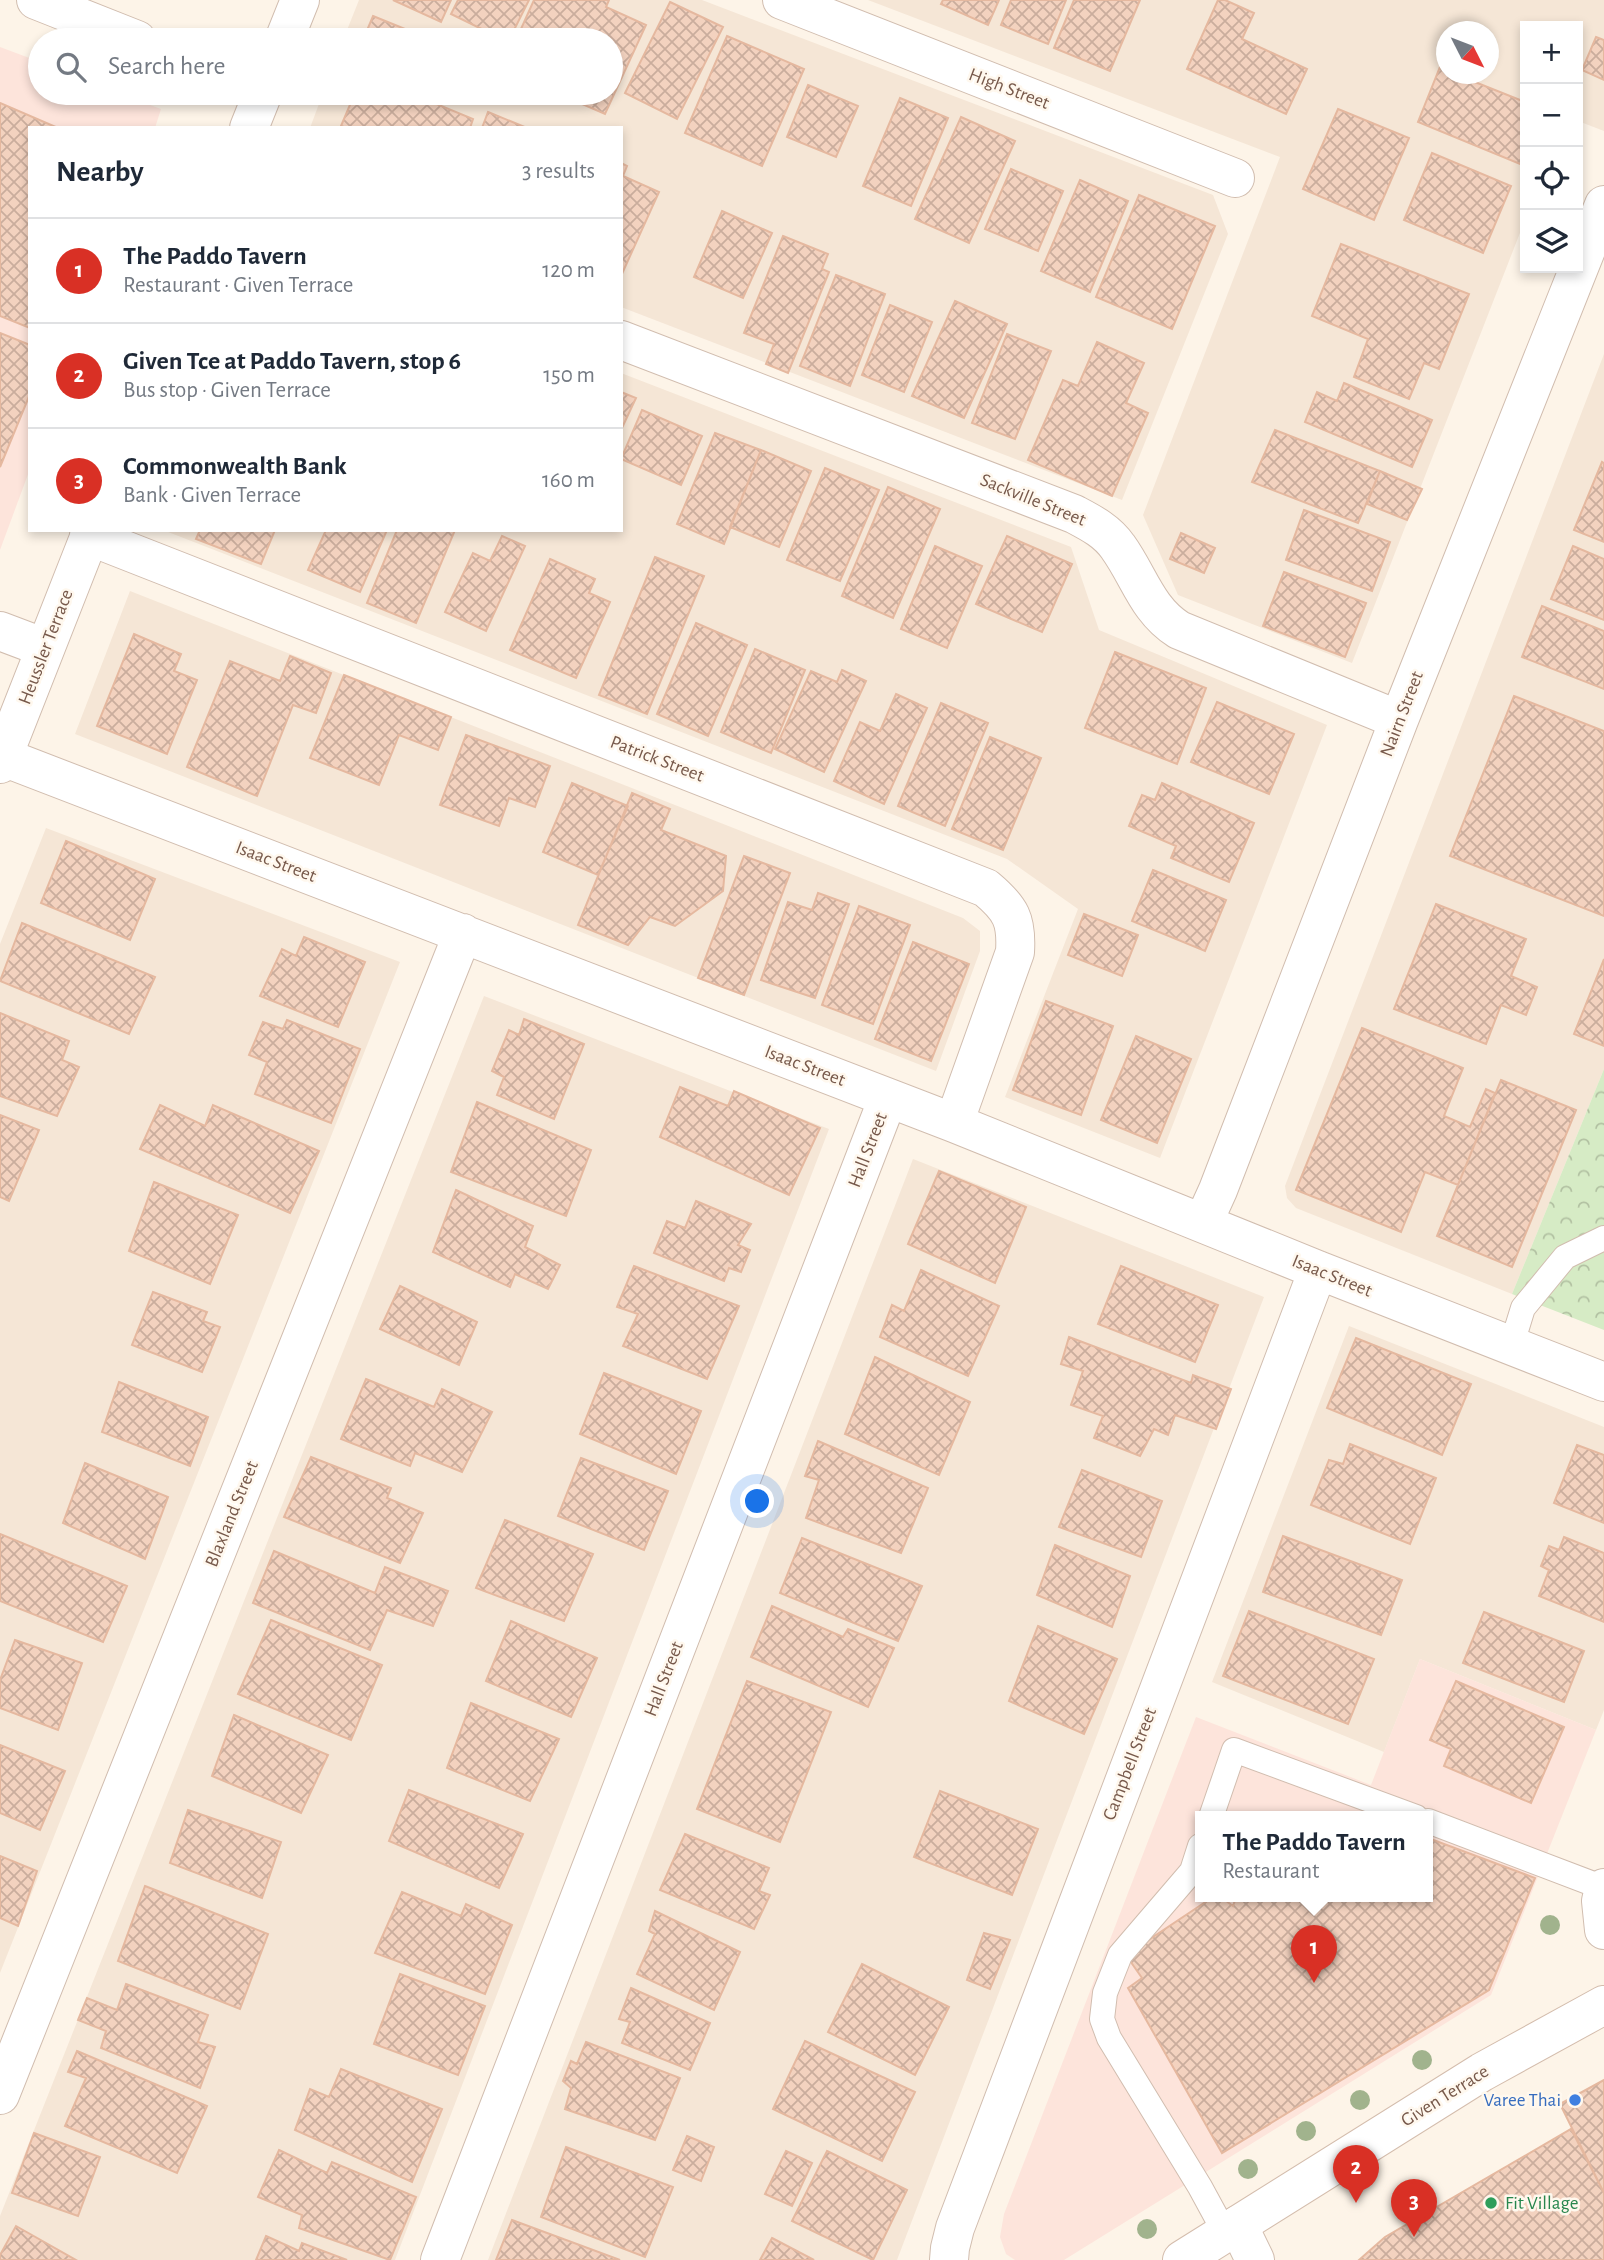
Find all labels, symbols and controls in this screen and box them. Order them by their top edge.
north arrow [1436,21,1499,84]
map controls [1520,21,1583,273]
button: + [1520,21,1583,84]
search box [28,28,623,105]
icon: search [52,48,90,86]
text: Search here [108,53,226,79]
street label: High Street [966,65,1052,113]
button: − [1520,84,1583,147]
button: locate [1520,147,1583,210]
text: Nearby [56,157,144,187]
text: 3 results [522,160,595,183]
button: layers [1520,210,1583,273]
text: The Paddo Tavern [123,243,307,269]
text: 1 [75,259,83,282]
text: 120 m [542,259,595,282]
text: Restaurant · Given Terrace [123,274,353,297]
text: Given Tce at Paddo Tavern, stop 6 [123,348,461,374]
text: 2 [74,364,84,387]
text: 150 m [543,364,595,387]
text: Bus stop · Given Terrace [123,379,331,402]
text: Commonwealth Bank [123,453,347,479]
text: 3 [74,469,84,492]
text: 160 m [542,469,595,492]
street label: Sackville Street [978,470,1088,530]
text: Bank · Given Terrace [123,484,301,507]
street label: Heussler Terrace [15,587,77,707]
street label: Nairn Street [1377,669,1427,759]
street label: Patrick Street [607,732,707,786]
street label: Isaac Street [233,838,319,886]
street label: Isaac Street [762,1042,848,1090]
street label: Hall Street [845,1110,891,1190]
street label: Isaac Street [1289,1251,1375,1301]
street label: Blaxland Street [202,1458,262,1570]
your location [740,1484,774,1518]
street label: Hall Street [641,1639,687,1719]
street label: Campbell Street [1100,1705,1160,1823]
popup [1195,1811,1433,1902]
text: The Paddo Tavern [1222,1829,1406,1855]
text: Restaurant [1222,1860,1319,1883]
pin: 1 [1291,1925,1337,1983]
street label: Given Terrace [1398,2062,1492,2130]
place label: Varee Thai [1484,2091,1561,2110]
marker: Varee Thai [1567,2092,1583,2108]
pin: 2 [1333,2145,1379,2203]
pin: 3 [1391,2179,1437,2237]
place label: Fit Village [1505,2194,1579,2213]
marker: Fit Village [1483,2195,1499,2211]

